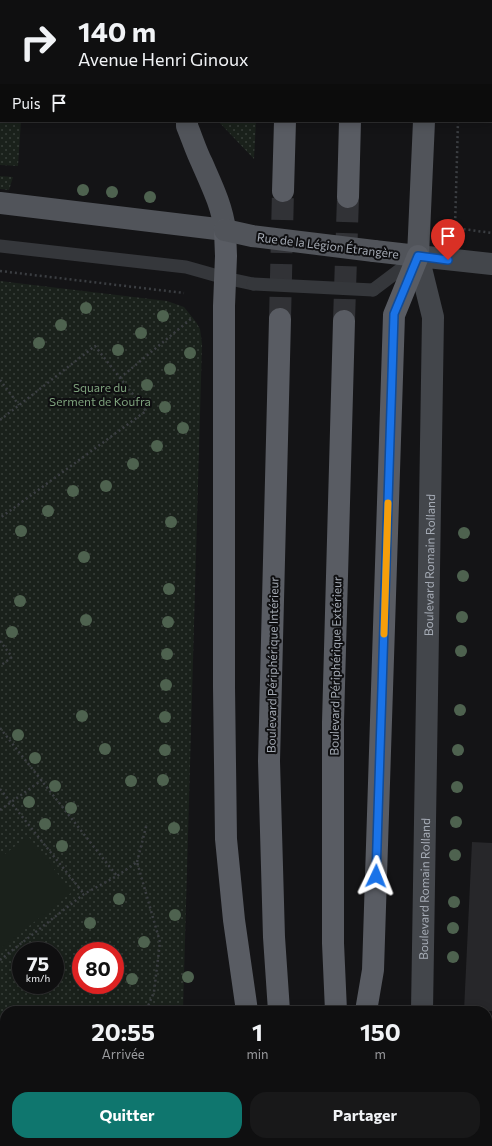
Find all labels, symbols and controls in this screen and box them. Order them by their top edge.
text: 140 m [78,14,156,48]
icon: right [12,16,64,68]
text: Avenue Henri Ginoux [78,48,249,70]
icon: arrive [48,92,70,114]
text: Puis [12,94,40,112]
pin [431,219,465,260]
icon: arrive [437,225,459,247]
street label: Rue de la Légion Étrangère [256,229,400,261]
park label: Square du Serment de Koufra [49,380,151,408]
street label: Boulevard Romain Rolland [421,494,437,636]
street label: Boulevard Périphérique Extérieur [326,576,344,756]
street label: Boulevard Périphérique Intérieur [263,577,281,753]
street label: Boulevard Romain Rolland [416,818,432,960]
position arrow [355,855,397,897]
speed limit sign: 80 [72,942,124,994]
text: 75 [27,951,49,975]
text: km/h [26,972,50,984]
text: 20:55 [91,1017,155,1046]
text: 1 [252,1017,263,1046]
text: 150 [360,1017,401,1046]
text: Arrivée [102,1046,145,1062]
text: min [246,1046,269,1062]
text: m [375,1046,386,1062]
button: Quitter [12,1092,242,1138]
button: Partager [250,1092,480,1138]

